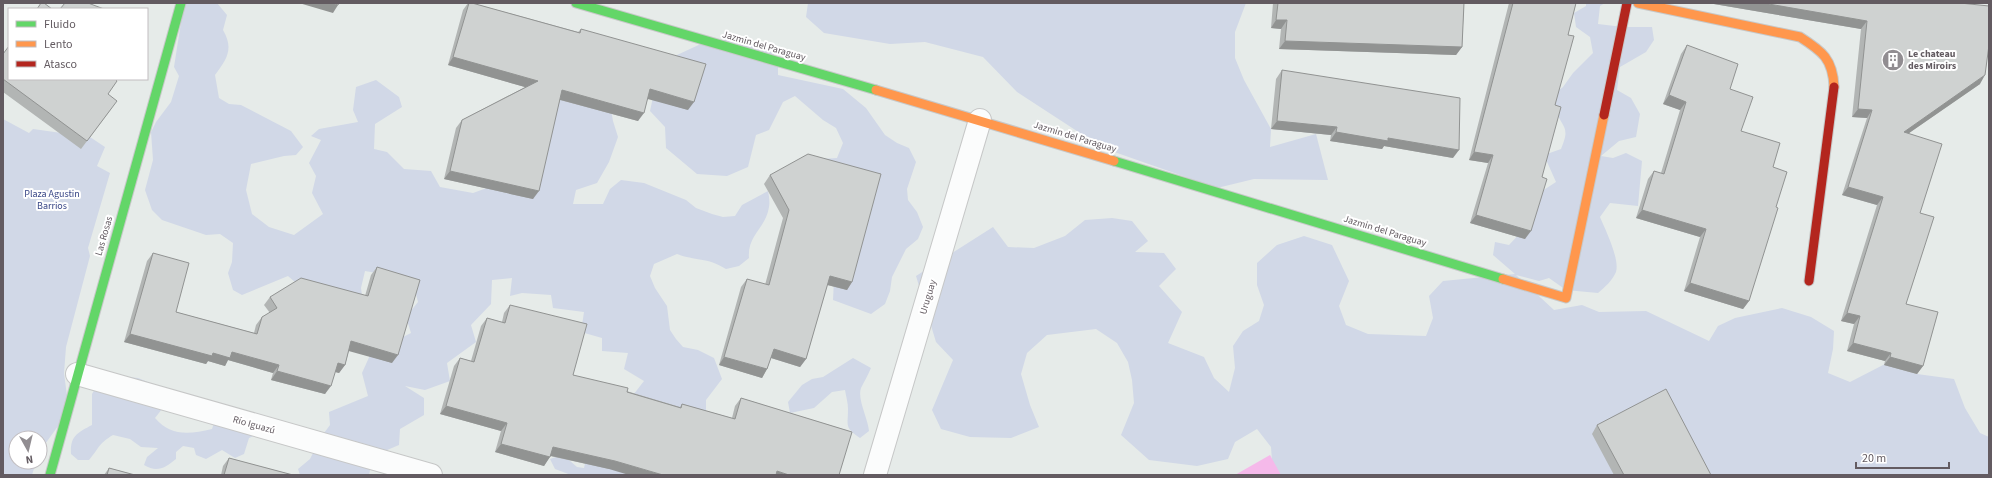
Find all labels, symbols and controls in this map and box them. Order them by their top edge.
legend [8,8,148,80]
text: Fluido [44,16,76,33]
street label: Jazmin del Paraguay [721,27,808,65]
text: Lento [44,36,73,53]
building icon: Le chateau des Miroirs [1880,47,1906,73]
place label: Le chateau des Miroirs [1908,47,1957,73]
text: Atasco [44,56,77,73]
street label: Jazmin del Paraguay [1032,118,1119,156]
park label: Plaza Agustin Barrios [24,187,80,213]
street label: Jazmin del Paraguay [1342,212,1429,250]
street label: Las Rosas [92,215,116,257]
street label: Uruguay [916,278,940,316]
street label: Río Iguazú [231,412,277,438]
north arrow [8,430,48,470]
scale bar [1856,444,1949,470]
text: 20 m [1862,450,1886,467]
text: N [25,451,34,467]

